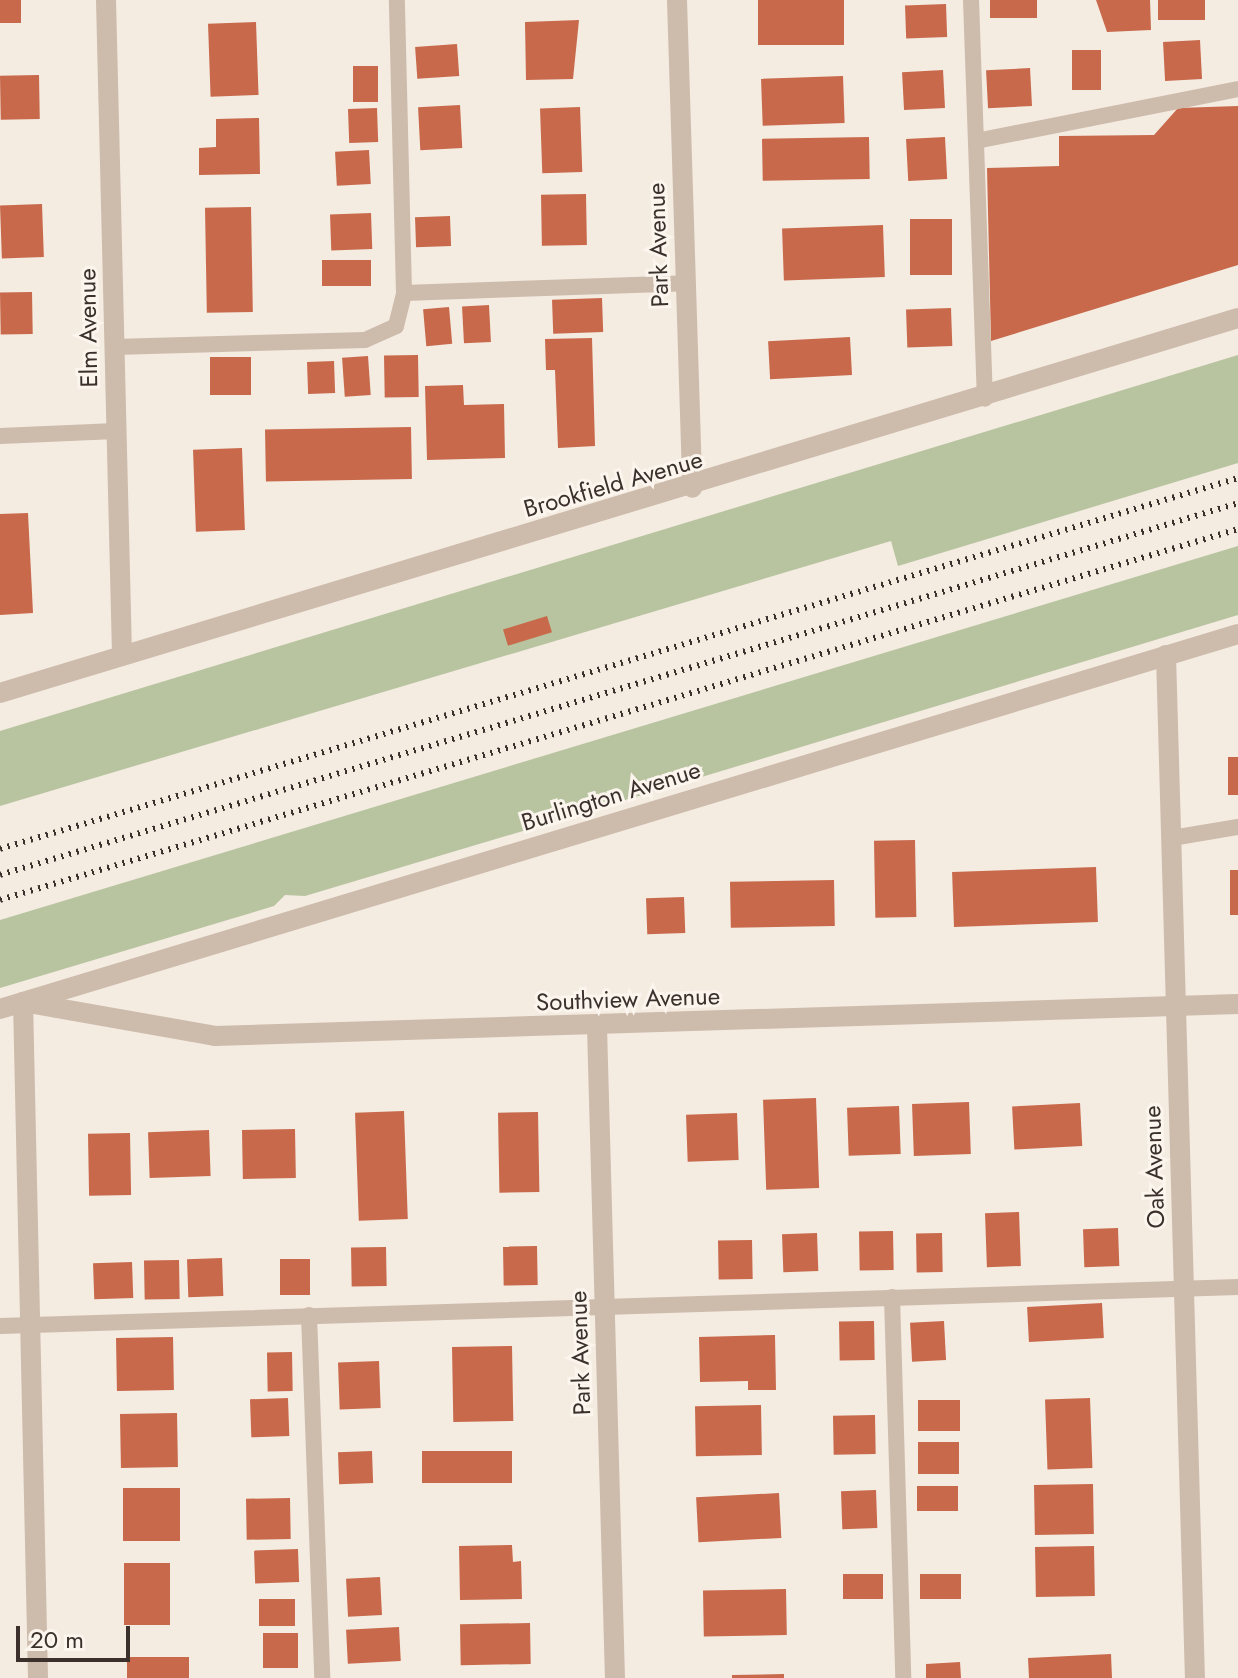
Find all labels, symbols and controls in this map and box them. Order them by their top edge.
street label: Park Avenue [641,182,675,308]
street label: Elm Avenue [73,268,103,388]
street label: Brookfield Avenue [520,445,706,523]
street label: Burlington Avenue [518,755,704,837]
street label: Southview Avenue [535,981,721,1017]
street label: Oak Avenue [1137,1105,1171,1229]
street label: Park Avenue [563,1290,597,1416]
scale bar [20,1610,134,1660]
text: 20 m [30,1622,84,1657]

